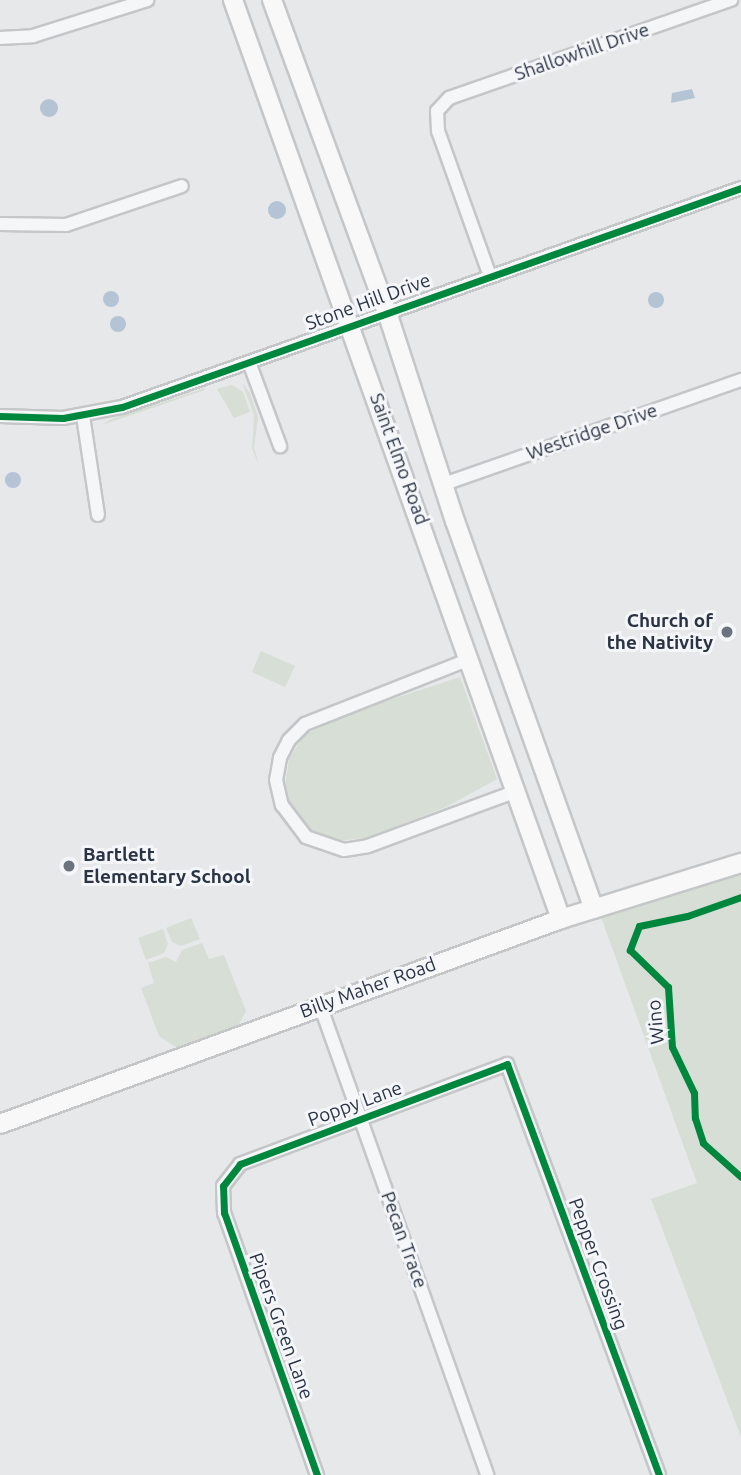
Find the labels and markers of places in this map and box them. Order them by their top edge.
place label: Church of the Nativity [607,610,713,654]
marker: Church of the Nativity [719,624,735,640]
place label: Bartlett Elementary School [83,844,250,888]
marker: Bartlett Elementary School [61,858,77,874]

